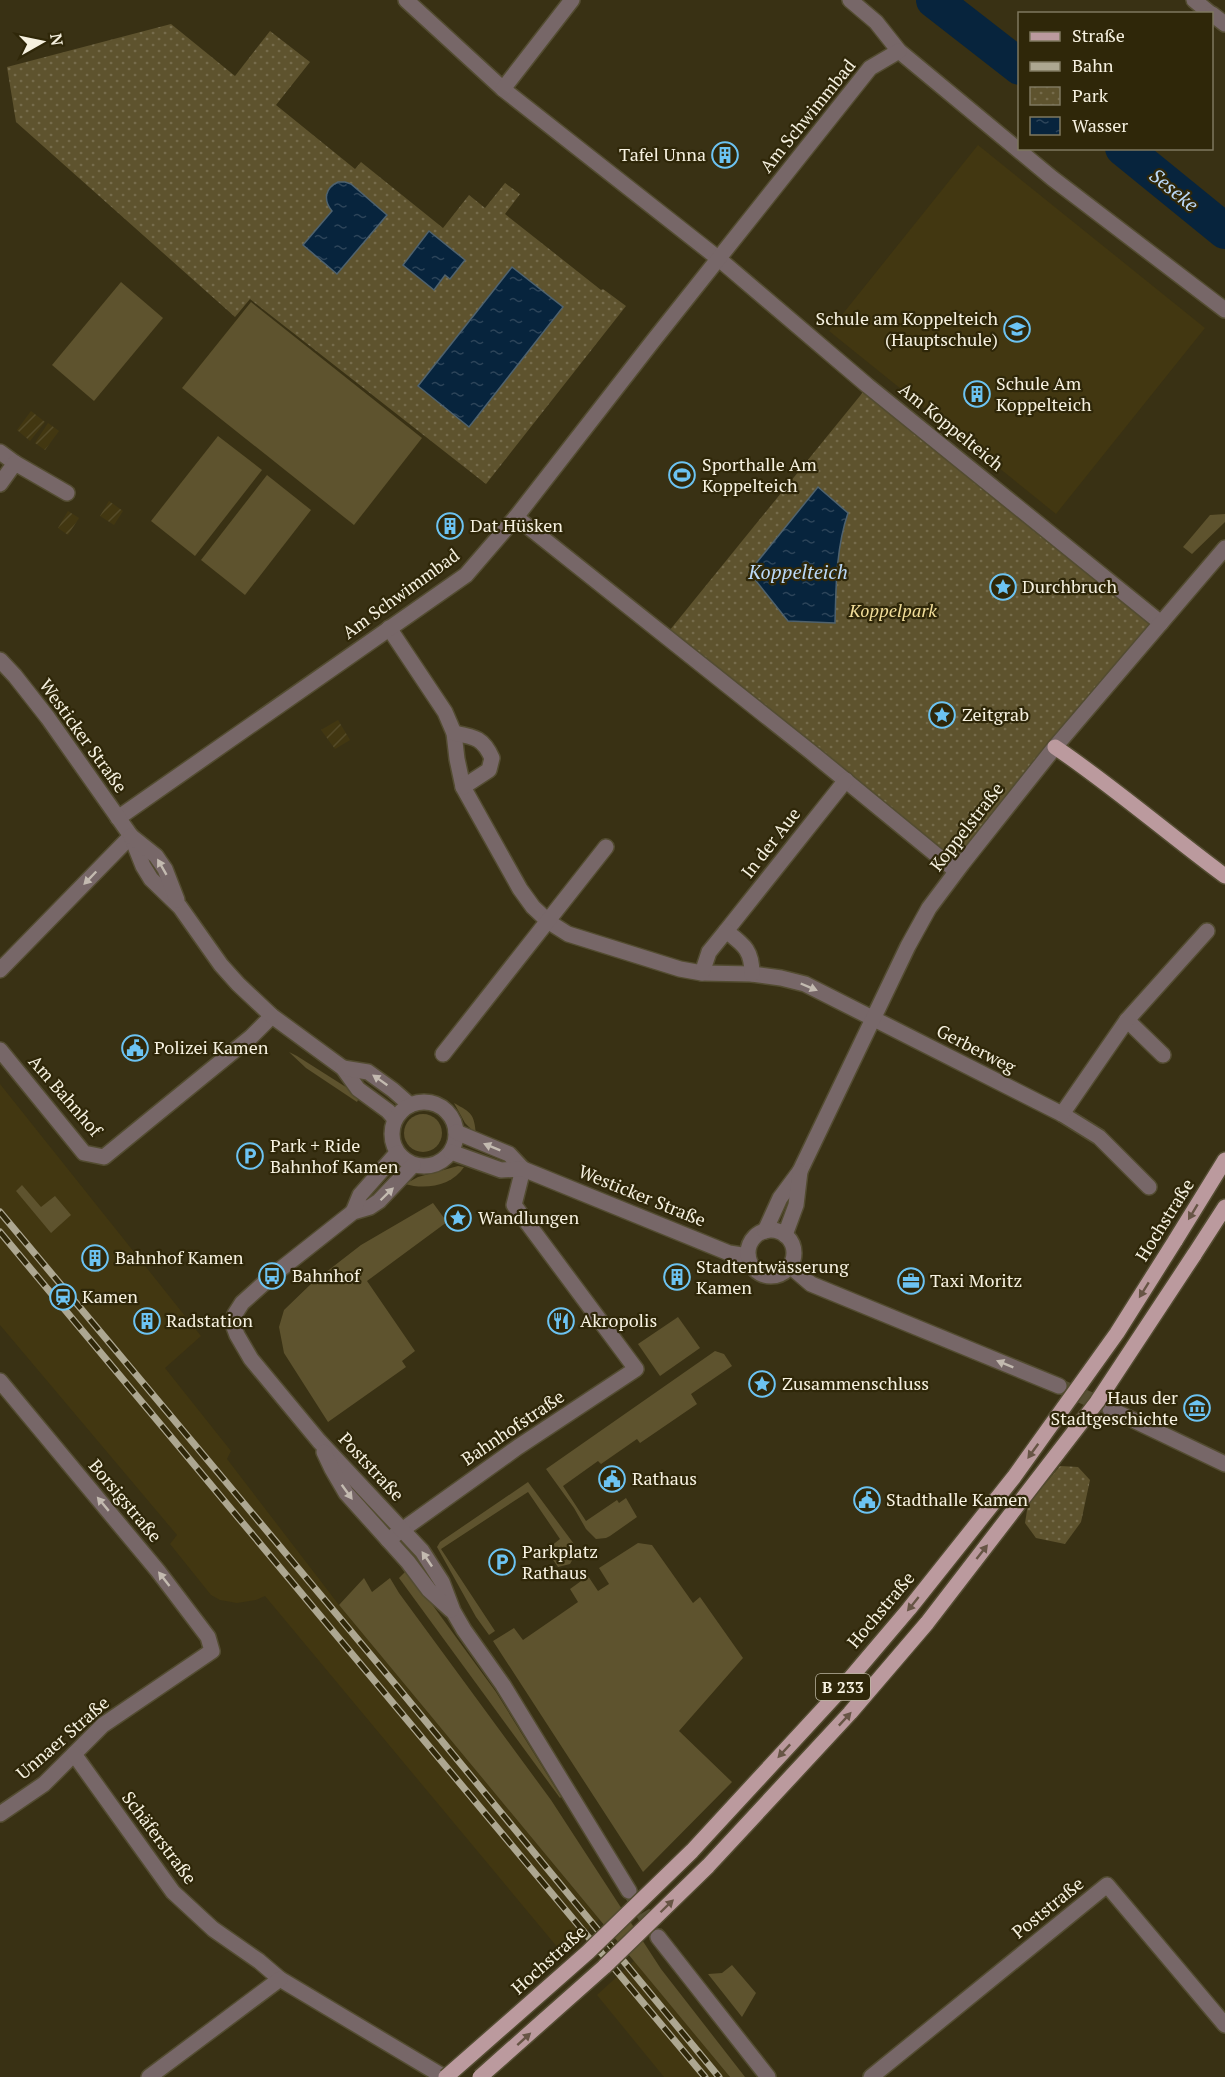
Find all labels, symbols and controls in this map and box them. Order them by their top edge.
north arrow [12,12,72,72]
legend [1018,12,1213,150]
text: Straße [1072,23,1125,47]
text: N [45,32,69,47]
text: Bahn [1072,53,1114,77]
street label: Am Schwimmbad [754,54,860,177]
text: Park [1072,83,1109,107]
text: Wasser [1072,113,1128,137]
building icon: Tafel Unna [710,140,740,170]
place label: Tafel Unna [619,142,706,166]
water label: Seseke [1144,162,1204,218]
place label: Schule am Koppelteich (Hauptschule) [816,306,998,351]
school or university icon: Schule am Koppelteich (Hauptschule) [1002,314,1032,344]
place label: Schule Am Koppelteich [996,371,1092,416]
street label: Am Koppelteich [894,377,1009,476]
building icon: Schule Am Koppelteich [962,379,992,409]
place label: Sporthalle Am Koppelteich [702,452,817,497]
sports icon: Sporthalle Am Koppelteich [667,460,697,490]
building icon: Dat Hüsken [435,511,465,541]
place label: Dat Hüsken [470,513,563,537]
street label: Am Schwimmbad [337,543,464,644]
water label: Koppelteich [747,558,848,585]
place icon: Durchbruch [988,572,1018,602]
place label: Durchbruch [1022,574,1117,598]
park label: Koppelpark [848,598,937,622]
street label: Westicker Straße [34,674,133,797]
place icon: Zeitgrab [927,700,957,730]
place label: Zeitgrab [962,702,1029,726]
street label: Koppelstraße [924,777,1008,876]
street label: In der Aue [735,802,805,883]
one-way arrow [157,858,167,875]
one-way arrow [83,871,97,885]
one-way arrow [800,982,818,992]
street label: Gerberweg [933,1018,1021,1079]
public building icon: Polizei Kamen [120,1033,150,1063]
place label: Polizei Kamen [154,1035,269,1059]
street label: Am Bahnhof [24,1050,109,1142]
one-way arrow [372,1074,388,1086]
place label: Park + Ride Bahnhof Kamen [270,1133,399,1178]
parking icon: Park + Ride Bahnhof Kamen [235,1141,265,1171]
one-way arrow [483,1142,501,1151]
street label: Westicker Straße [575,1159,710,1232]
street label: Hochstraße [1129,1174,1199,1265]
one-way arrow [379,1187,393,1201]
place icon: Wandlungen [443,1203,473,1233]
one-way arrow [1188,1204,1198,1221]
place label: Wandlungen [478,1205,579,1229]
building icon: Bahnhof Kamen [80,1243,110,1273]
place label: Bahnhof Kamen [115,1245,244,1269]
place label: Stadtentwässerung Kamen [696,1254,849,1299]
bus stop icon: Bahnhof [257,1261,287,1291]
building icon: Stadtentwässerung Kamen [662,1262,692,1292]
place label: Bahnhof [292,1263,362,1287]
office icon: Taxi Moritz [896,1266,926,1296]
place label: Taxi Moritz [930,1268,1022,1292]
station icon: Kamen [48,1282,78,1312]
one-way arrow [1139,1282,1150,1299]
place label: Kamen [82,1284,138,1308]
building icon: Radstation [132,1306,162,1336]
restaurant icon: Akropolis [546,1306,576,1336]
place label: Radstation [166,1308,253,1332]
place label: Akropolis [580,1308,657,1332]
one-way arrow [995,1359,1013,1369]
place icon: Zusammenschluss [747,1369,777,1399]
place label: Zusammenschluss [782,1371,929,1395]
street label: Bahnhofstraße [456,1384,569,1470]
place label: Haus der Stadtgeschichte [1051,1385,1178,1430]
museum icon: Haus der Stadtgeschichte [1182,1393,1212,1423]
street label: Poststraße [334,1427,410,1506]
one-way arrow [1027,1442,1039,1458]
street label: Borsigstraße [84,1454,168,1547]
public building icon: Rathaus [597,1464,627,1494]
place label: Rathaus [632,1466,697,1490]
one-way arrow [341,1484,353,1500]
public building icon: Stadthalle Kamen [852,1485,882,1515]
place label: Stadthalle Kamen [886,1487,1028,1511]
one-way arrow [97,1497,110,1512]
place label: Parkplatz Rathaus [522,1539,598,1584]
one-way arrow [976,1545,988,1560]
parking icon: Parkplatz Rathaus [487,1547,517,1577]
one-way arrow [422,1551,433,1567]
street label: Hochstraße [841,1566,919,1653]
one-way arrow [158,1571,170,1587]
one-way arrow [906,1596,919,1612]
road number: B 233 [816,1674,870,1700]
street label: Unnaer Straße [11,1690,114,1784]
one-way arrow [838,1712,851,1727]
one-way arrow [777,1743,791,1758]
street label: Schäferstraße [117,1786,203,1889]
street label: Poststraße [1007,1871,1088,1943]
one-way arrow [659,1900,674,1913]
street label: Hochstraße [506,1919,591,1999]
one-way arrow [516,2033,531,2046]

